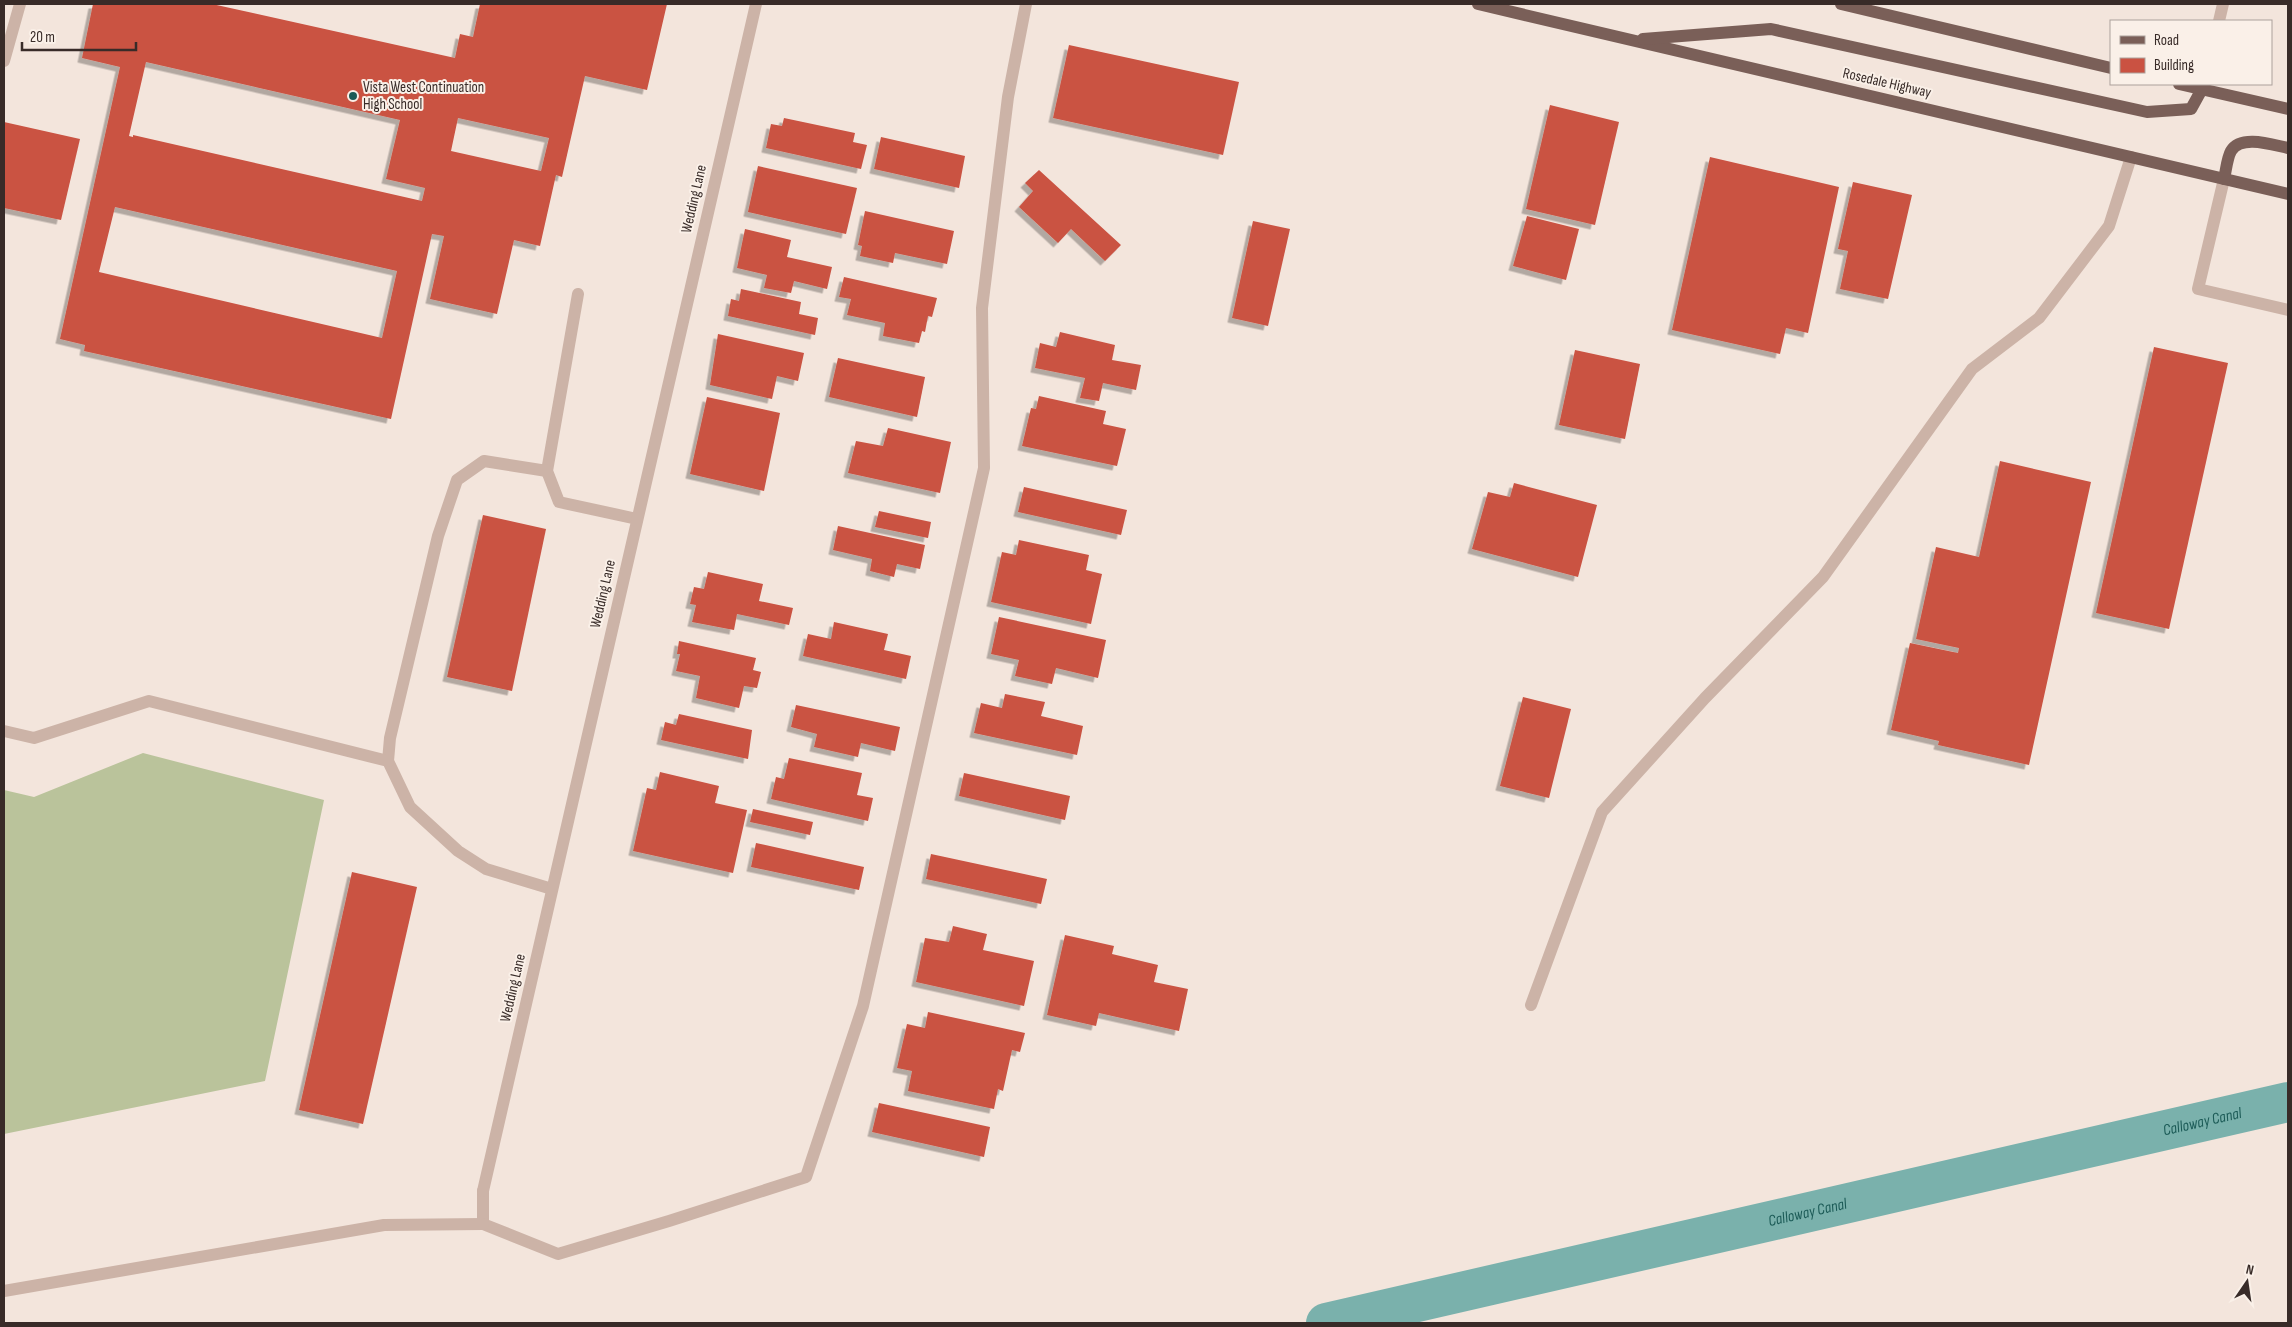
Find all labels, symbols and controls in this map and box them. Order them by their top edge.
scale bar [22,20,136,52]
legend [2110,20,2272,85]
text: 20 m [30,28,55,47]
text: Road [2154,31,2179,50]
text: Building [2154,56,2194,75]
street label: Rosedale Highway [1841,64,1933,102]
place label: Vista West Continuation High School [363,78,484,114]
marker: Vista West Continuation High School [347,90,359,102]
street label: Wedding Lane [677,163,711,235]
street label: Wedding Lane [586,558,620,630]
street label: Wedding Lane [496,952,530,1024]
water label: Calloway Canal [2161,1103,2244,1140]
water label: Calloway Canal [1766,1194,1850,1231]
north arrow [2222,1257,2272,1307]
text: N [2244,1261,2255,1279]

